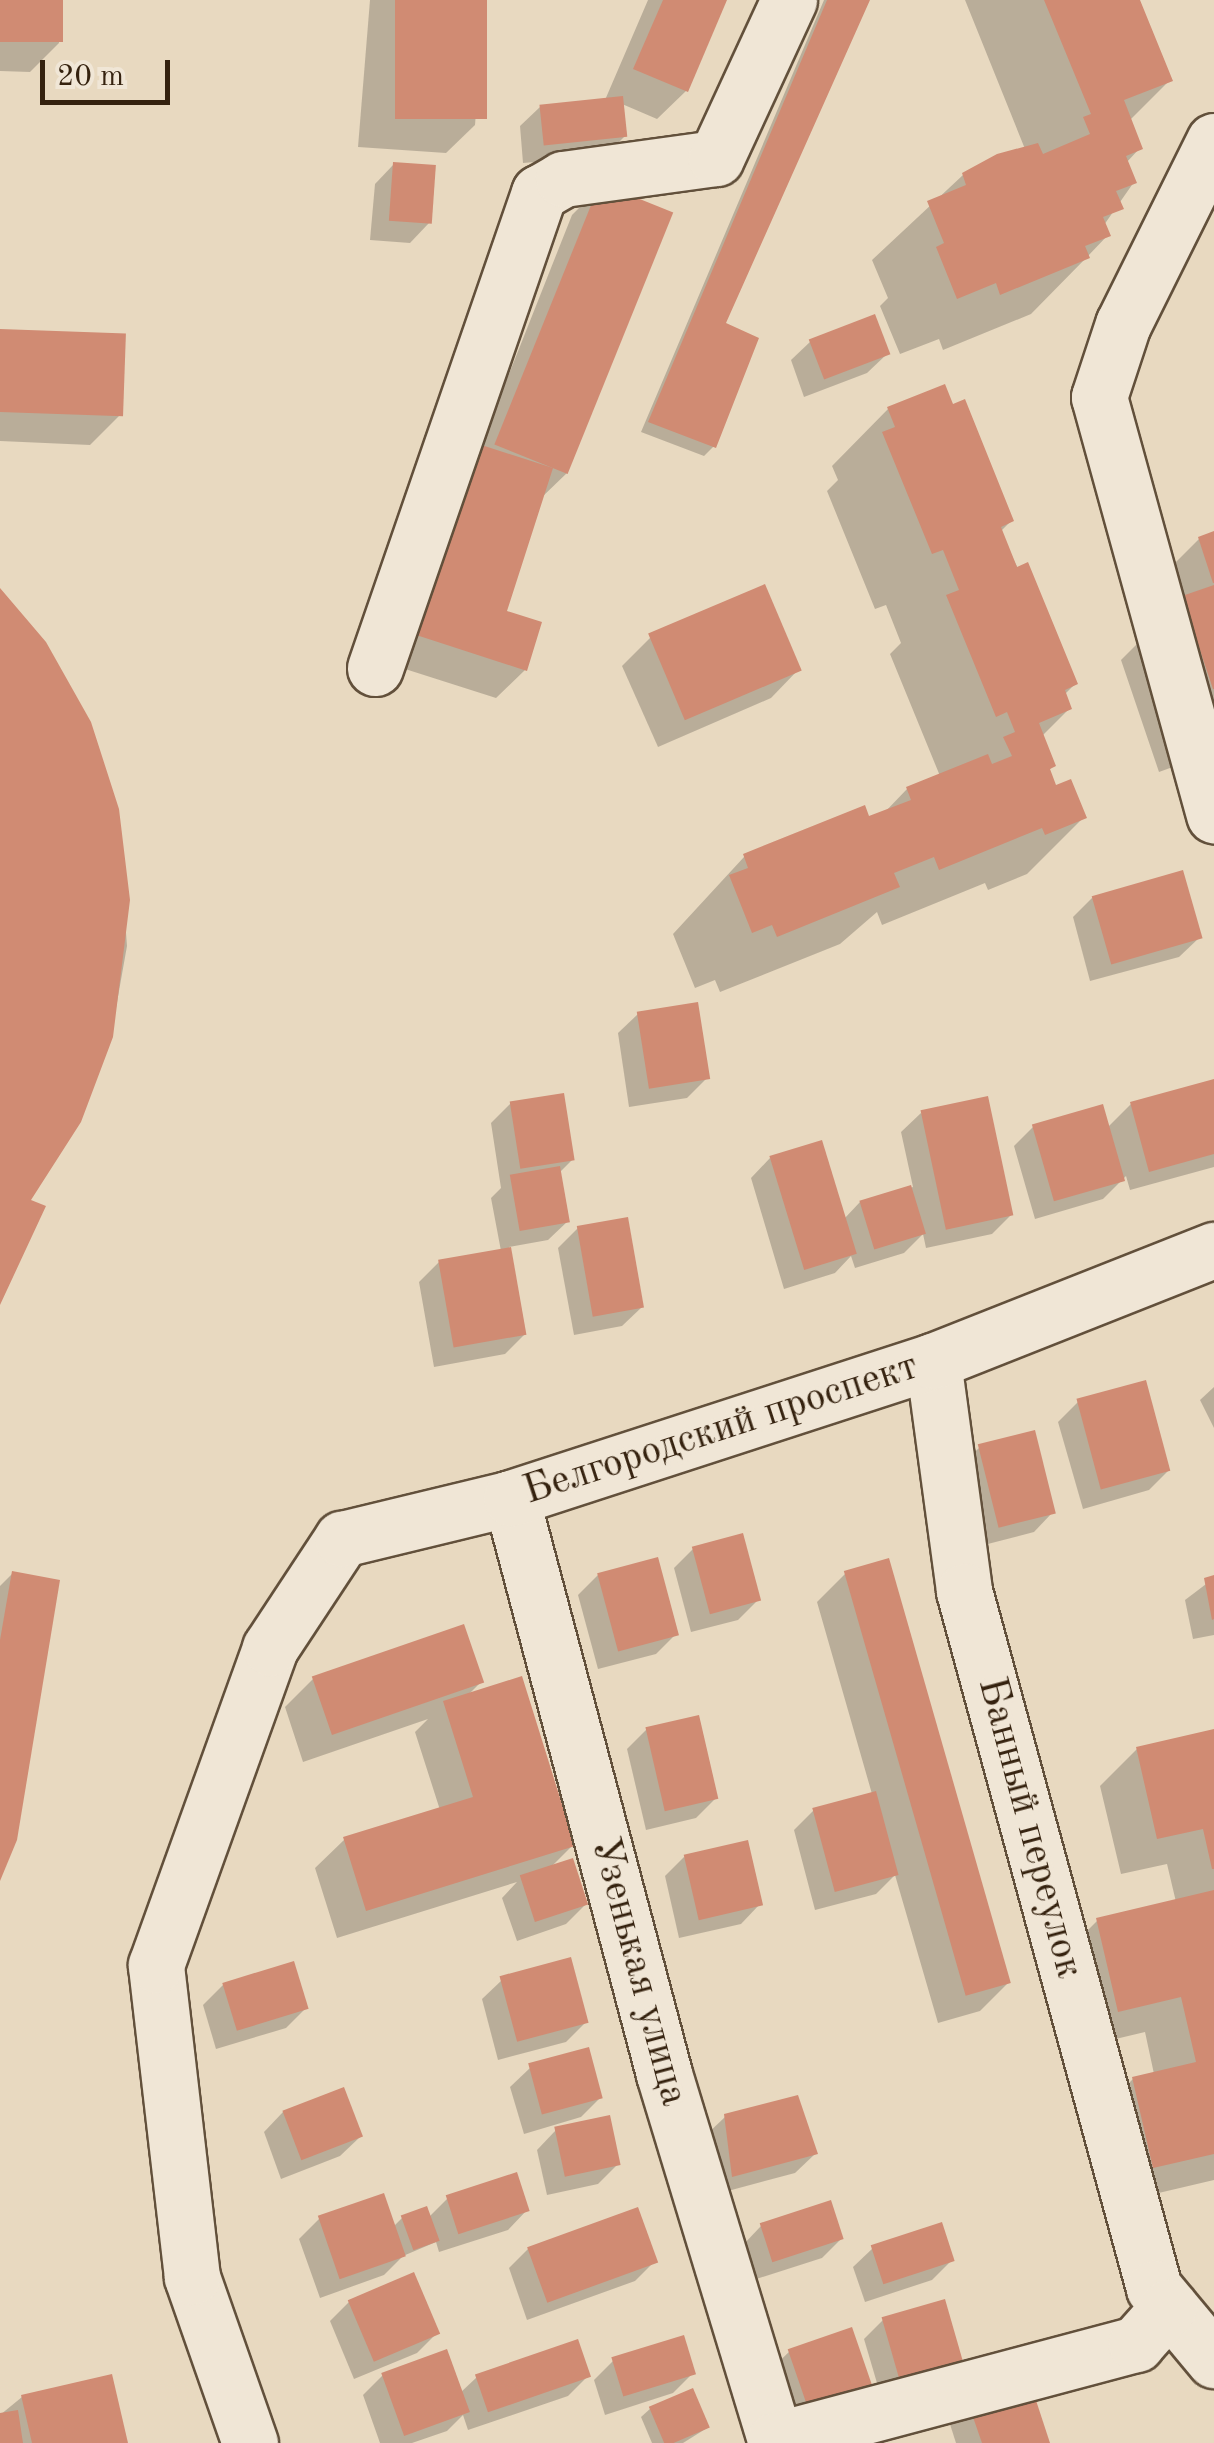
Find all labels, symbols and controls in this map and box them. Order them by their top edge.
scale bar [45,40,175,102]
text: 20 m [57,62,124,92]
street label: Белгородский проспект [518,1344,924,1516]
street label: Банный переулок [966,1672,1092,1984]
street label: Узенькая улица [579,1833,697,2111]

